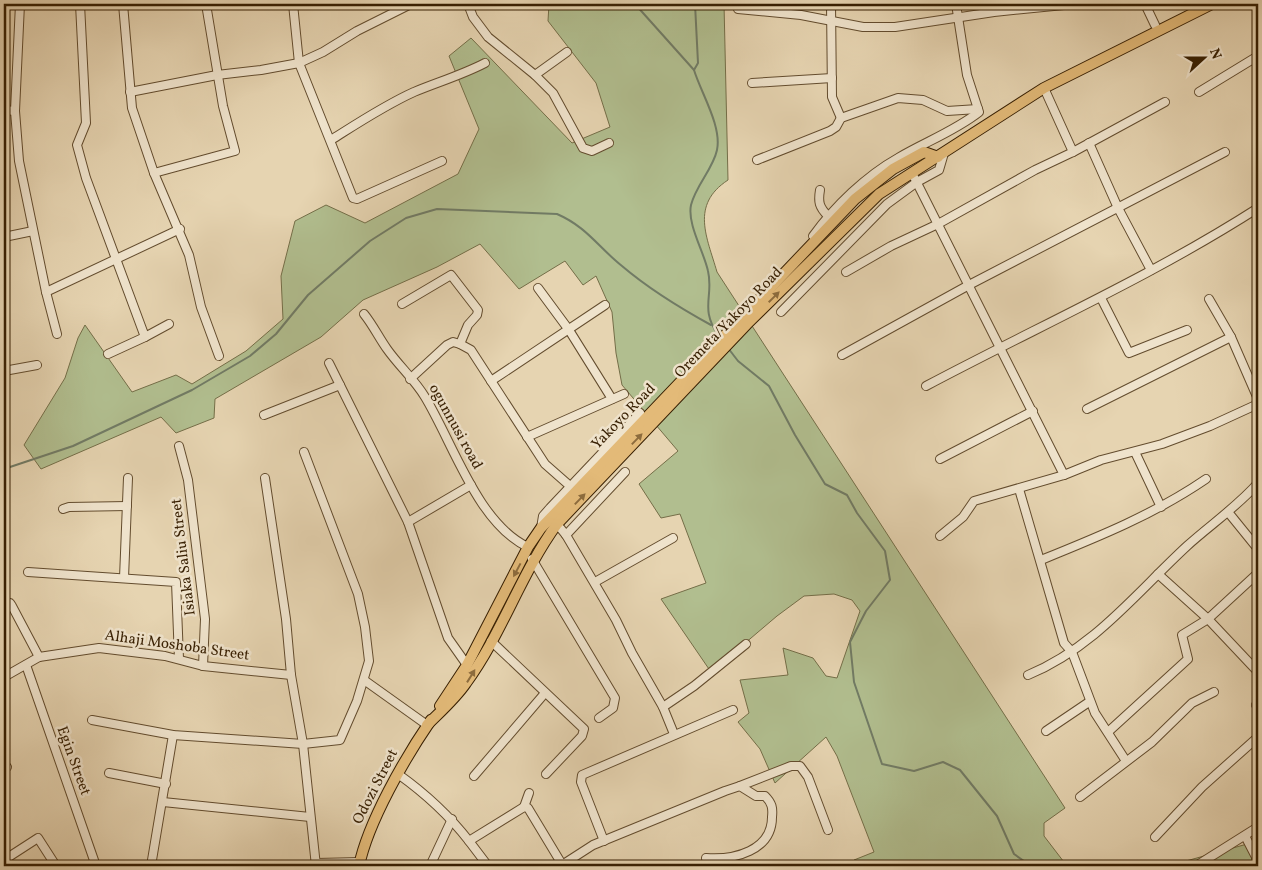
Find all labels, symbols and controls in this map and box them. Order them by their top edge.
north arrow [1180,32,1230,82]
text: N [1204,46,1225,62]
street label: Oremeta/Yakoyo Road [670,263,788,383]
one-way arrow [768,291,780,303]
street label: Yakoyo Road [587,379,661,455]
street label: ogunnusi road [423,381,487,473]
one-way arrow [631,433,643,445]
one-way arrow [574,493,586,505]
street label: Isiaka Saliu Street [166,497,202,617]
one-way arrow [512,563,521,576]
street label: Alhaji Moshoba Street [103,625,251,667]
one-way arrow [466,669,476,683]
street label: Egin Street [51,723,95,799]
street label: Odozi Street [348,746,404,828]

